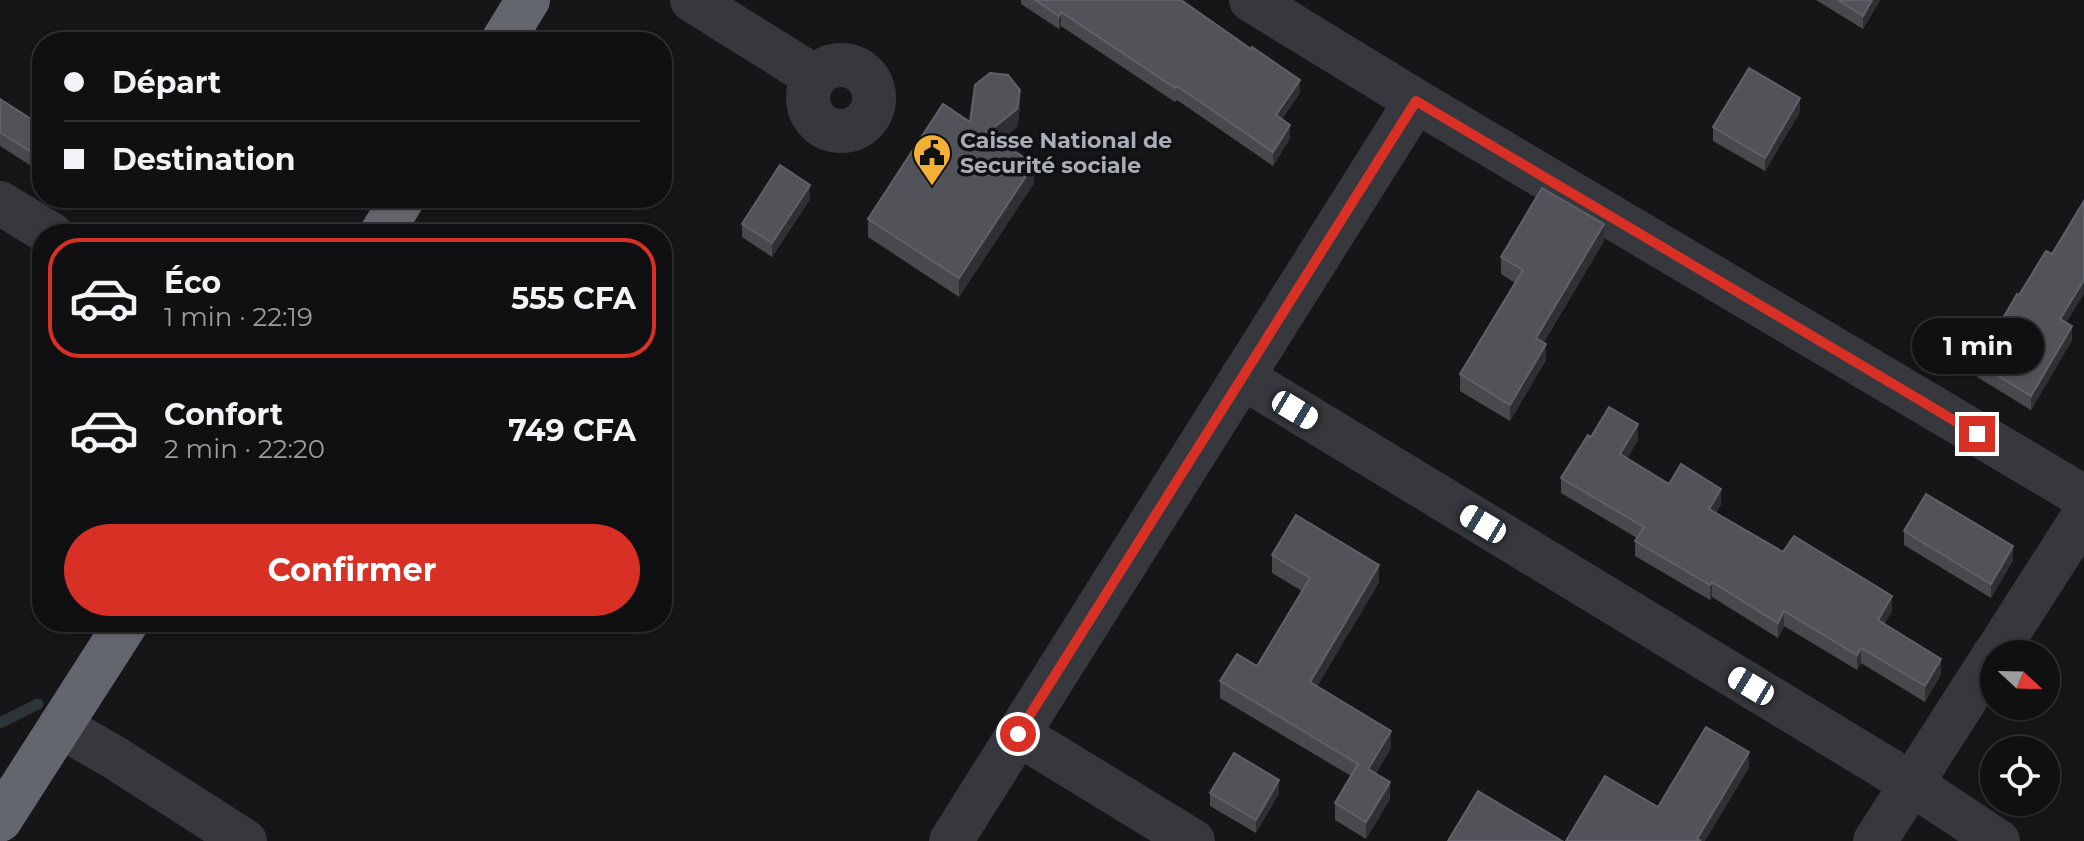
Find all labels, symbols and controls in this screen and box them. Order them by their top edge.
text: Départ [112,64,221,101]
place label: Caisse National de Securité sociale [960,127,1172,179]
public building icon: Caisse National de Securité sociale [911,132,953,187]
text: Destination [112,141,295,178]
icon: car [68,262,140,334]
text: Éco [164,264,221,301]
text: 555 CFA [511,280,636,317]
text: 1 min · 22:19 [164,301,313,333]
callout: 1 min [1911,318,2043,374]
text: 1 min [1943,330,2013,362]
car [1268,387,1322,433]
icon: car [68,394,140,466]
text: Confort [164,396,283,433]
text: 749 CFA [508,412,636,449]
route end [1959,416,1995,452]
text: 2 min · 22:20 [164,433,325,465]
car [1456,501,1510,547]
button: Confirmer [64,524,640,616]
north arrow [1980,640,2060,720]
map controls [1980,640,2060,816]
car [1724,663,1778,709]
route start [1000,716,1036,752]
button: locate [1980,736,2060,816]

